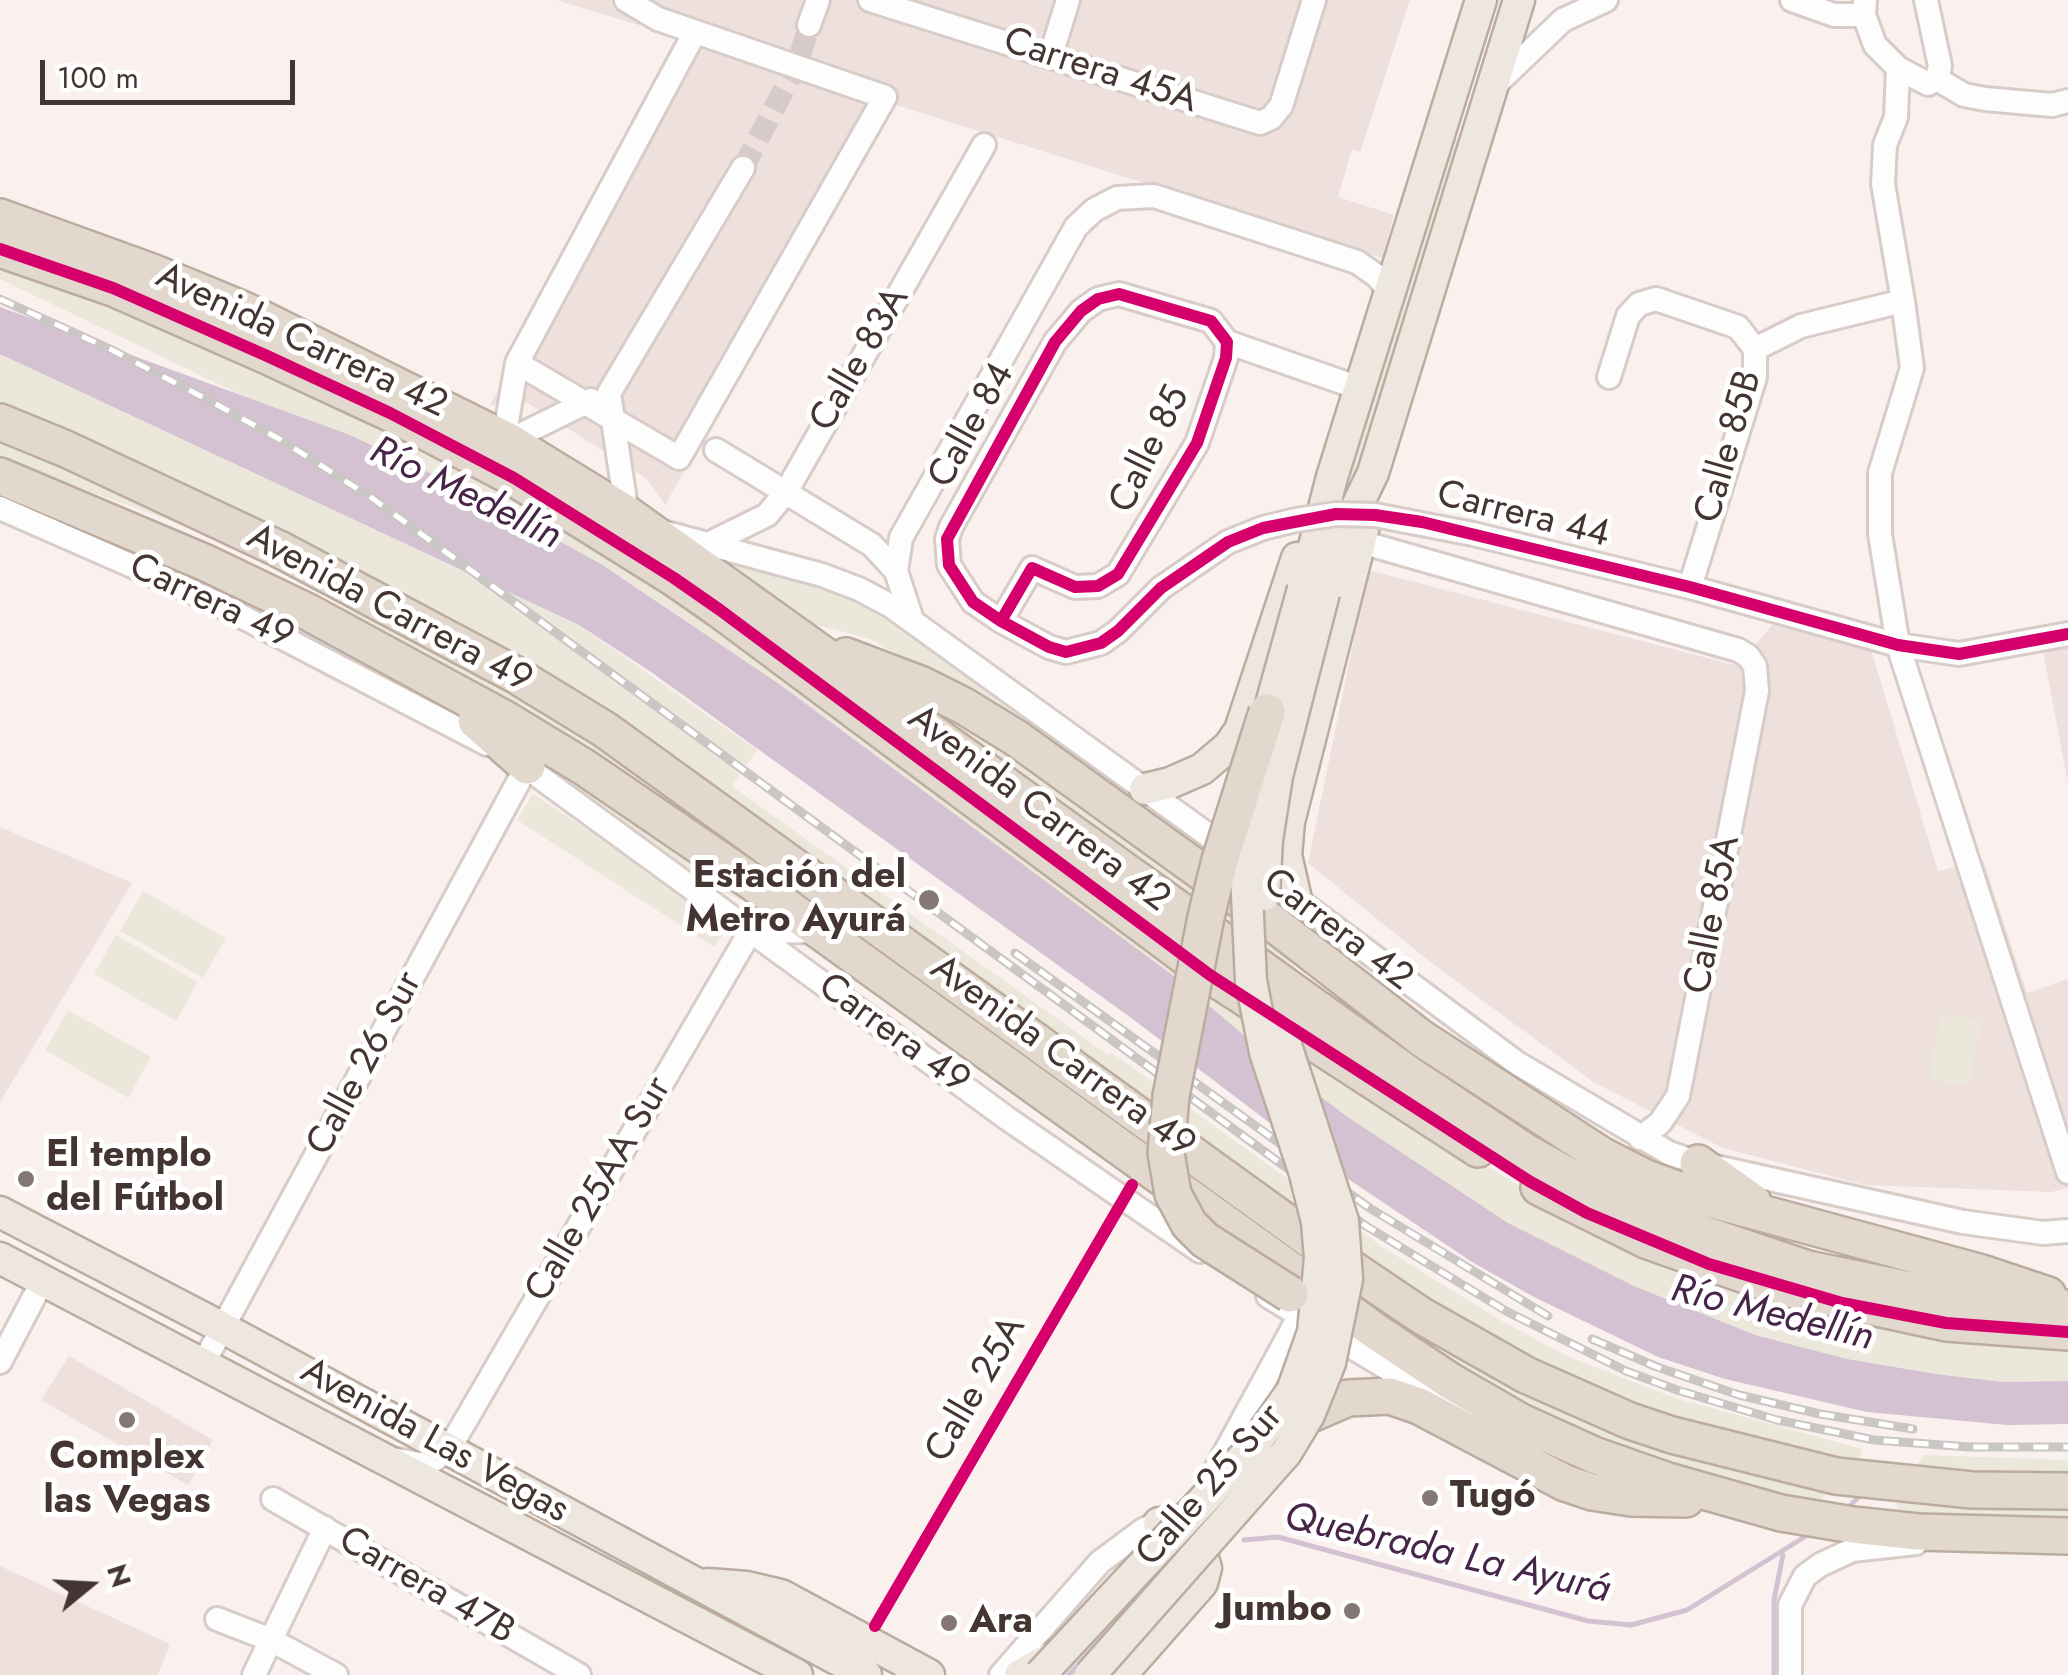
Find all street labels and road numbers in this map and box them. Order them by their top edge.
street label: Carrera 45A [997,19,1203,125]
street label: Avenida Carrera 42 [148,255,454,429]
street label: Calle 83A [802,280,920,440]
street label: Calle 84 [920,356,1026,496]
street label: Calle 85B [1687,366,1773,528]
street label: Calle 85 [1101,379,1201,521]
street label: Carrera 44 [1432,473,1614,559]
street label: Avenida Carrera 49 [239,516,539,704]
street label: Carrera 49 [122,545,300,661]
street label: Avenida Carrera 42 [898,697,1178,923]
street label: Calle 85A [1676,832,1752,998]
street label: Carrera 42 [1253,860,1421,1002]
street label: Avenida Carrera 49 [921,947,1203,1169]
street label: Calle 26 Sur [299,964,433,1164]
street label: Carrera 49 [808,965,978,1105]
street label: Calle 25AA Sur [517,1069,683,1311]
street label: Calle 25A [917,1309,1037,1471]
street label: Avenida Las Vegas [292,1350,576,1534]
street label: Calle 25 Sur [1128,1395,1294,1577]
street label: Carrera 47B [330,1518,522,1656]

